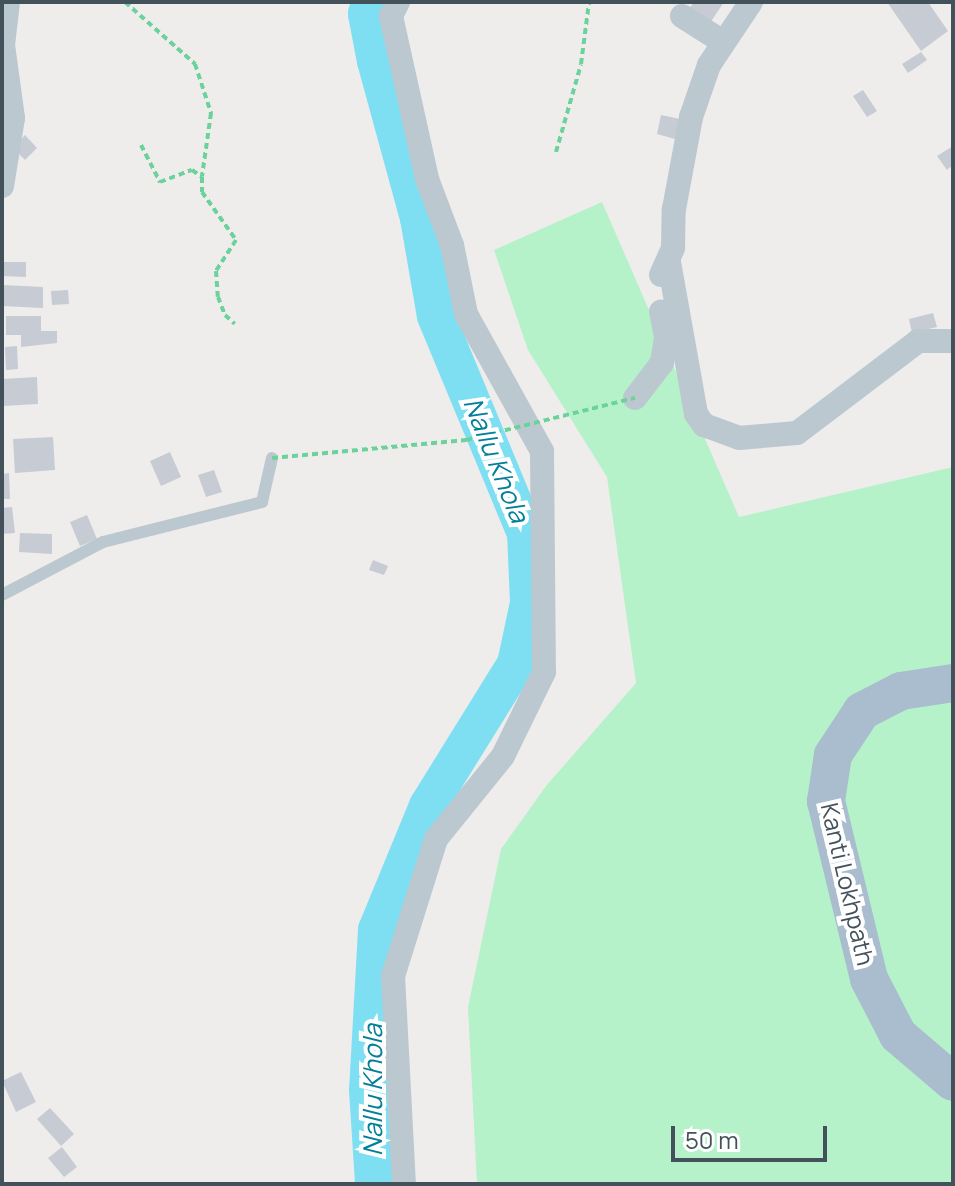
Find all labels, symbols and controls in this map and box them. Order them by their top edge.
water label: Nallu Khola [457,393,535,527]
street label: Kanti Lokhpath [815,800,881,968]
water label: Nallu Khola [357,1024,389,1156]
scale bar [675,1110,831,1160]
text: 50 m [685,1123,739,1156]

